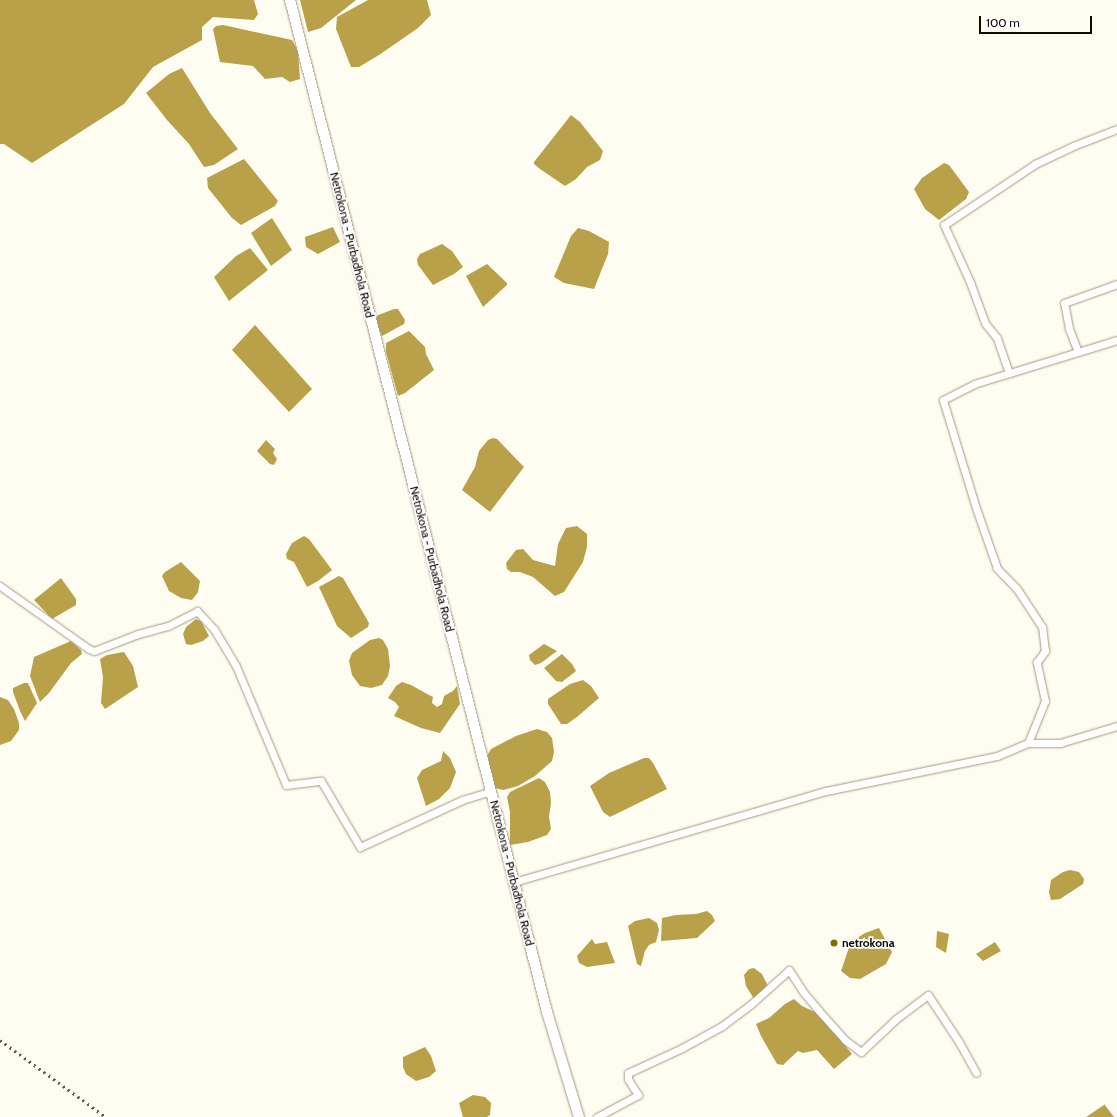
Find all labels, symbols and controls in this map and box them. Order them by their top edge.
scale bar [981,8,1094,34]
text: 100 m [986,15,1020,30]
street label: Netrokona - Purbadhola Road [327,171,377,319]
street label: Netrokona - Purbadhola Road [407,485,457,633]
street label: Netrokona - Purbadhola Road [487,799,537,947]
place label: netrokona [842,936,895,950]
marker: netrokona [829,938,839,948]

